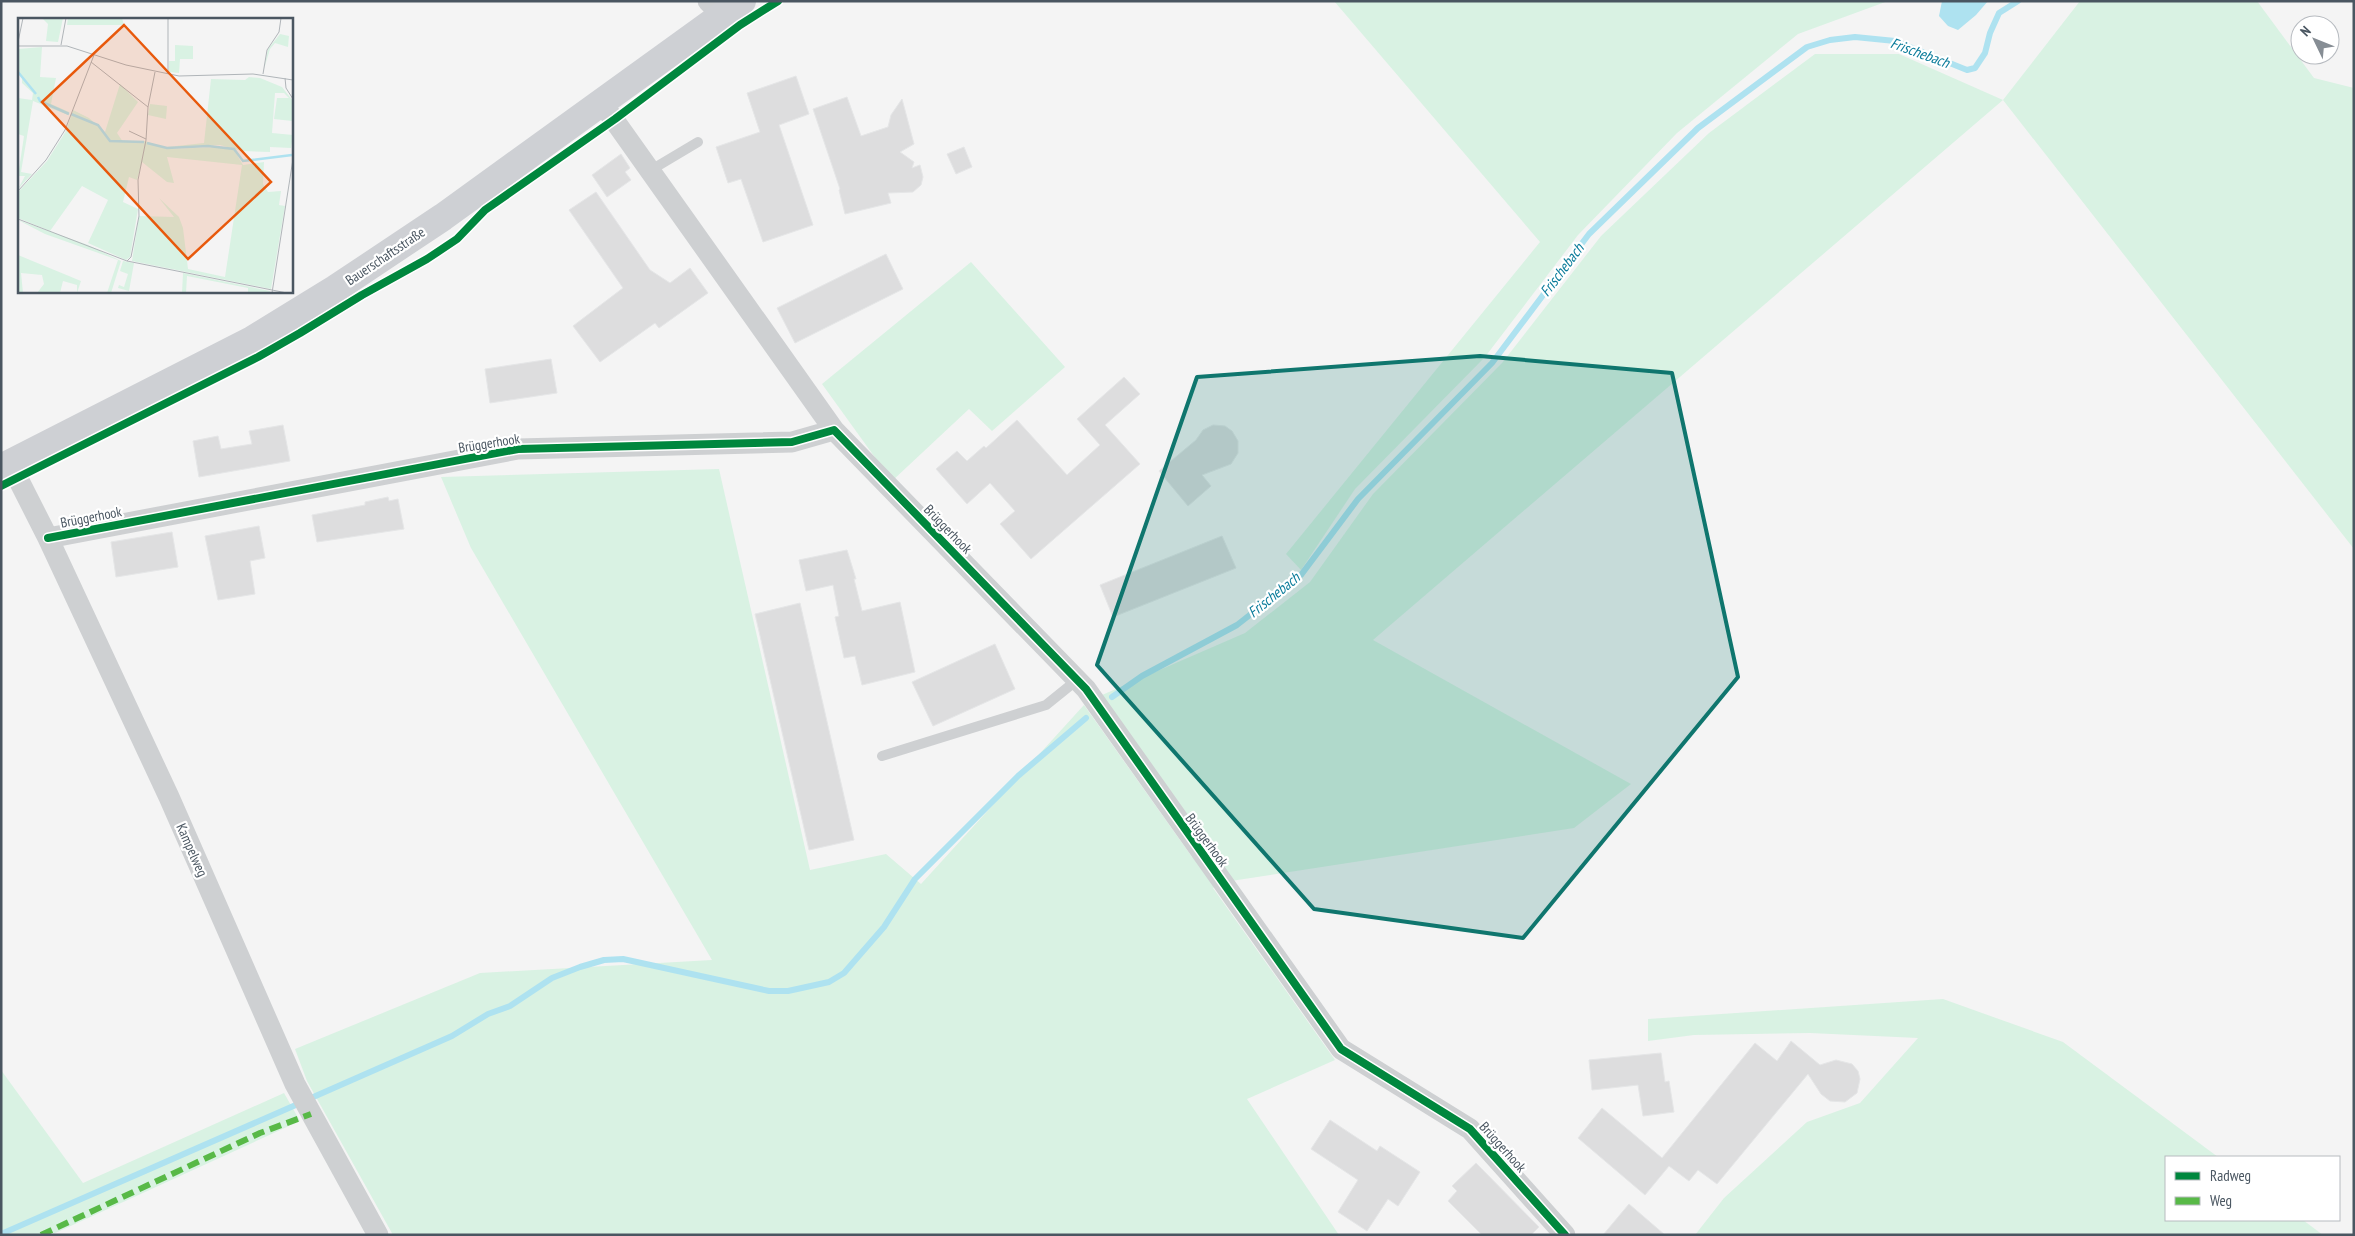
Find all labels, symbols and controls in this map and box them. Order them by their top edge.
north arrow [2290,15,2340,65]
inset map [18,18,292,292]
text: N [2296,22,2315,40]
water label: Frischebach [1888,33,1953,72]
street label: Bauerschaftsstraße [342,223,428,289]
water label: Frischebach [1536,238,1588,300]
street label: Brüggerhook [457,429,522,457]
street label: Brüggerhook [920,500,976,558]
street label: Brüggerhook [59,502,124,532]
water label: Frischebach [1244,567,1305,621]
street label: Brüggerhook [1182,810,1233,871]
street label: Kampelweg [172,821,212,879]
street label: Brüggerhook [1476,1118,1531,1176]
legend [2165,1156,2340,1221]
text: Radweg [2210,1166,2251,1185]
text: Weg [2210,1191,2232,1210]

